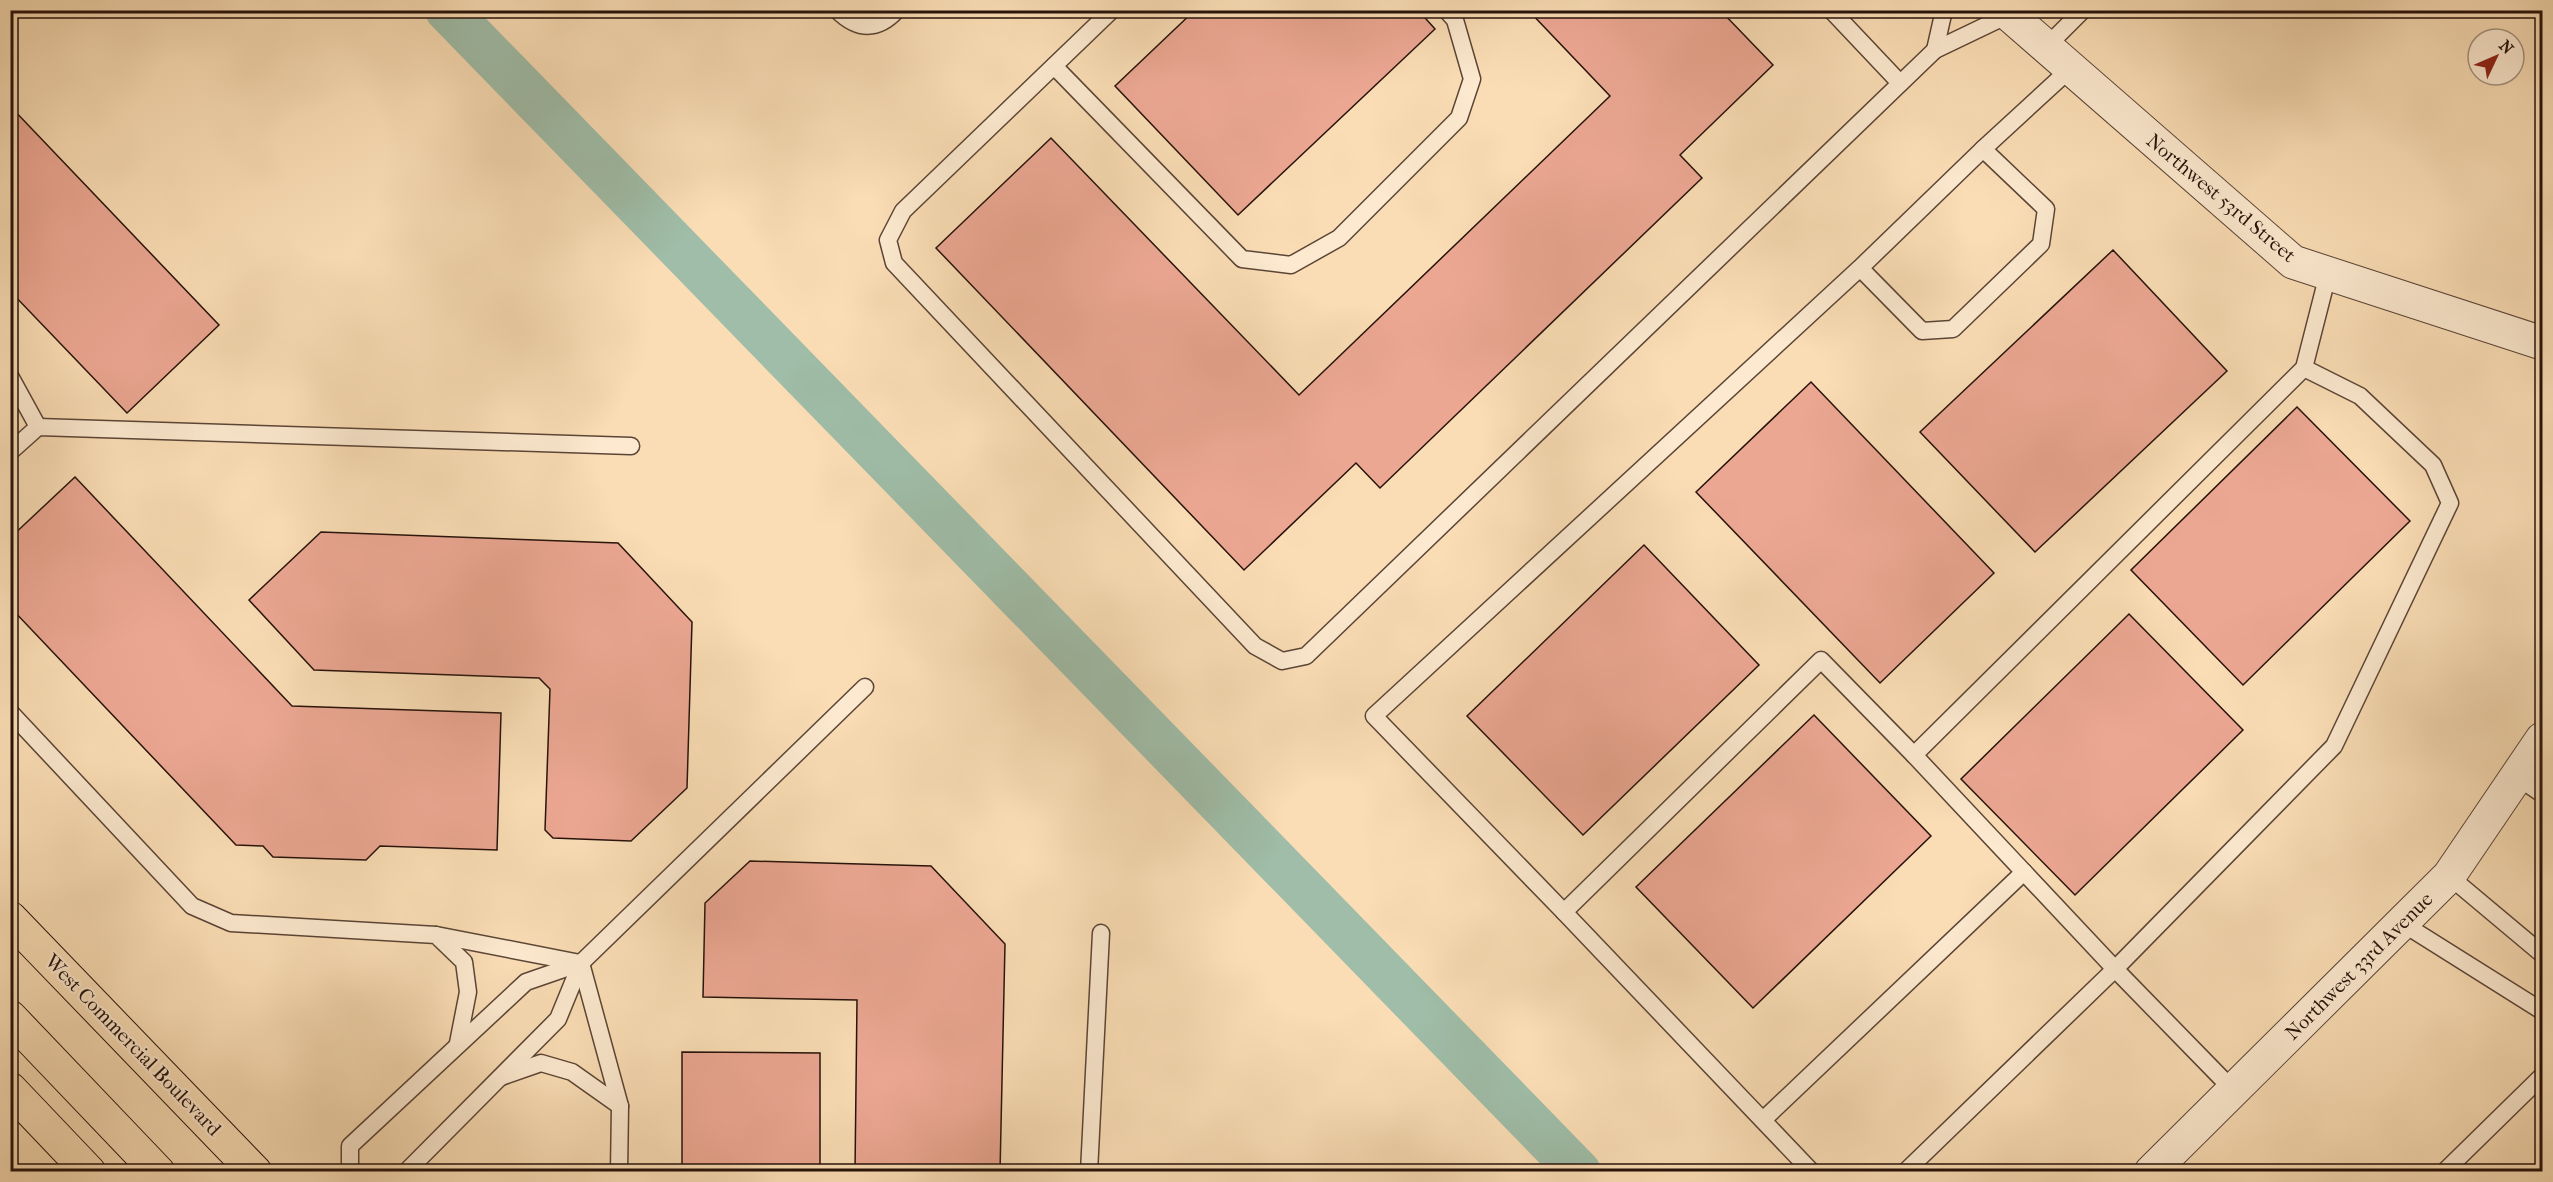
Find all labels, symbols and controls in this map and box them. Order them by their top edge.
north arrow [2466,27,2526,87]
text: N [2495,36,2518,59]
street label: Northwest 53rd Street [2142,129,2300,267]
street label: Northwest 33rd Avenue [2281,887,2438,1044]
street label: West Commercial Boulevard [39,949,227,1141]

